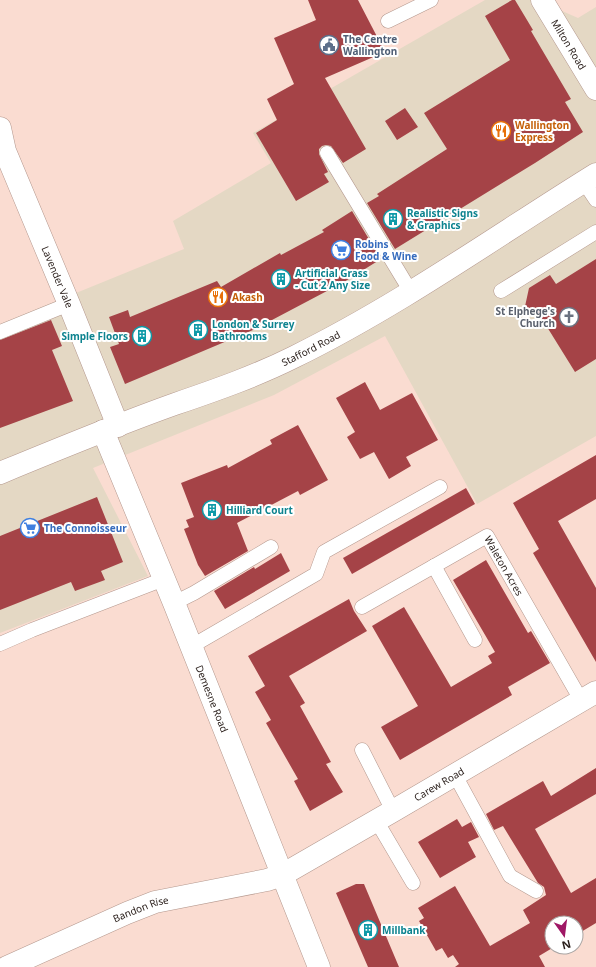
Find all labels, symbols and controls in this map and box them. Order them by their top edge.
street label: Milton Road [548,17,590,72]
place label: The Centre Wallington [343,32,397,58]
public building icon: The Centre Wallington [318,34,340,56]
place label: Wallington Express [515,118,569,144]
restaurant icon: Wallington Express [490,120,512,142]
place label: Realistic Signs & Graphics [407,206,478,232]
building icon: Realistic Signs & Graphics [382,208,404,230]
place label: Robins Food & Wine [355,237,417,263]
supermarket icon: Robins Food & Wine [330,239,352,261]
street label: Lavender Vale [38,244,77,310]
place label: Artificial Grass - Cut 2 Any Size [295,266,370,292]
building icon: Artificial Grass - Cut 2 Any Size [270,268,292,290]
restaurant icon: Akash [207,286,229,308]
place label: Akash [232,290,263,304]
place label: St Elphege's Church [496,304,555,330]
church icon: St Elphege's Church [558,306,580,328]
place label: London & Surrey Bathrooms [212,317,295,343]
building icon: London & Surrey Bathrooms [187,319,209,341]
building icon: Simple Floors [131,325,153,347]
street label: Stafford Road [279,327,343,369]
place label: Simple Floors [61,329,128,343]
building icon: Hilliard Court [201,499,223,521]
place label: Hilliard Court [226,503,293,517]
supermarket icon: The Connoisseur [19,517,41,539]
place label: The Connoisseur [44,521,127,535]
street label: Waleton Acres [481,533,527,598]
street label: Demesne Road [192,663,232,734]
street label: Carew Road [411,764,467,804]
street label: Bandon Rise [111,892,170,925]
north arrow [544,915,584,955]
building icon: Millbank [357,919,379,941]
place label: Millbank [382,923,426,937]
text: N [560,937,573,954]

